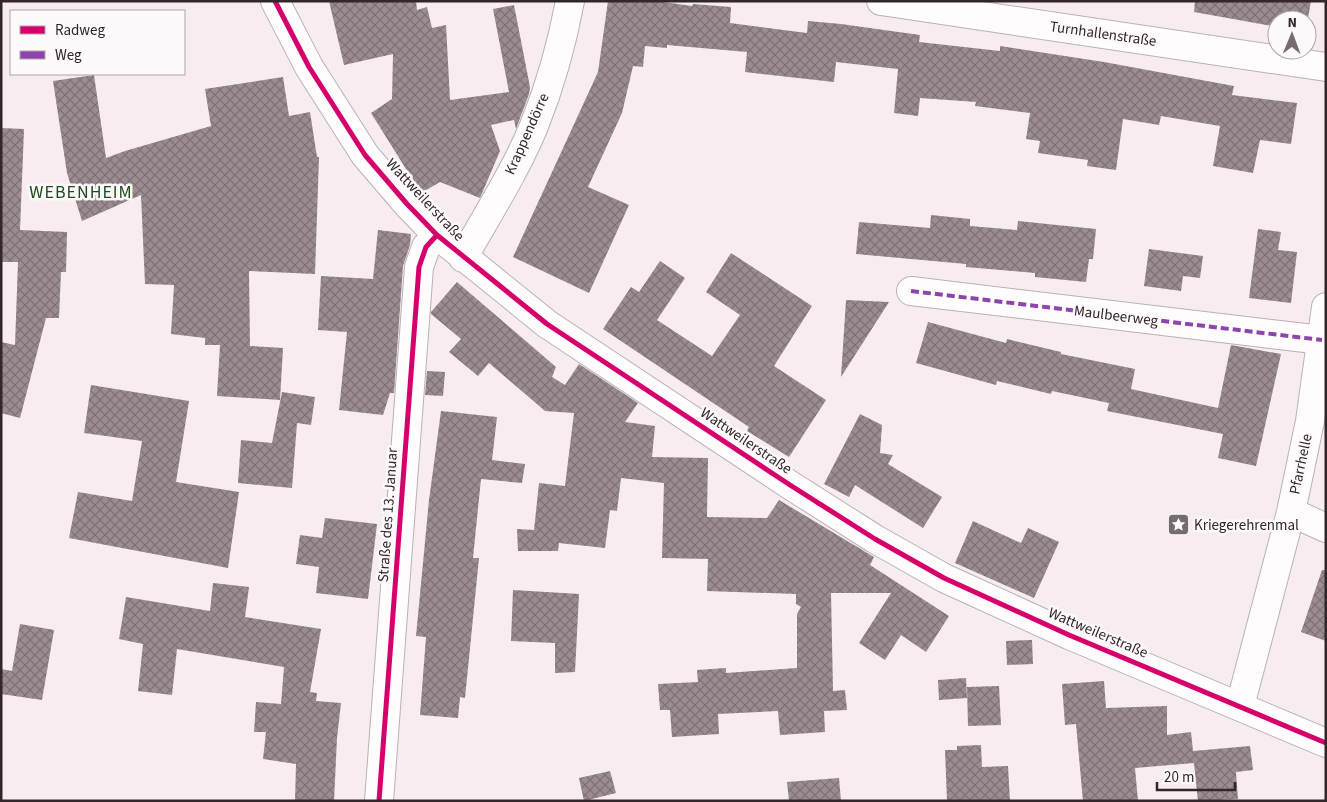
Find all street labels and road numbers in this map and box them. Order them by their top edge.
street label: Turnhallenstraße [1048,16,1158,52]
street label: Krappendörre [500,90,554,178]
street label: Wattweilerstraße [381,154,469,246]
street label: Maulbeerweg [1073,300,1160,332]
street label: Wattweilerstraße [696,403,796,479]
street label: Pfarrhelle [1284,432,1318,496]
street label: Straße des 13. Januar [373,446,403,583]
street label: Wattweilerstraße [1045,603,1151,663]

